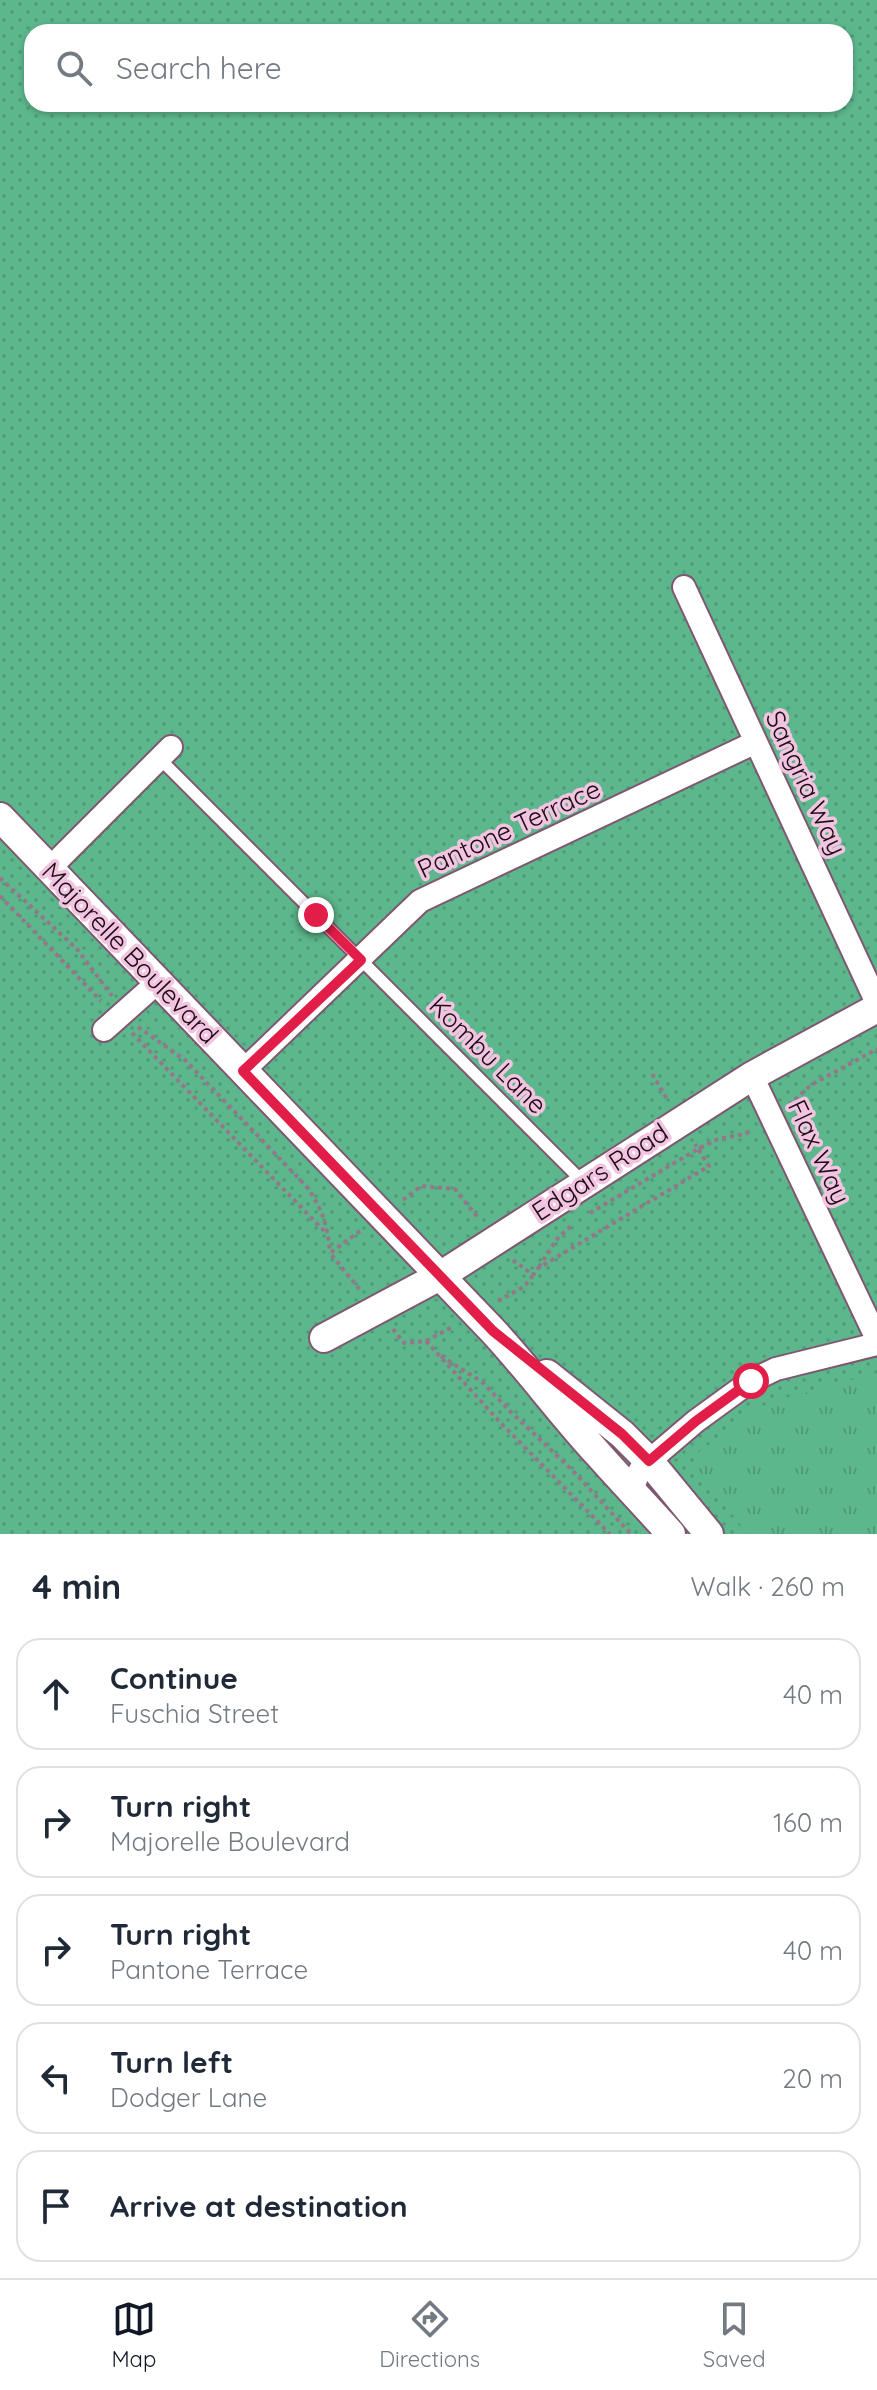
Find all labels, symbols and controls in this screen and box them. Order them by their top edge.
search box [24,24,853,112]
icon: search [52,46,96,90]
text: Search here [116,49,282,87]
street label: Sangria Way [759,705,854,860]
street label: Pantone Terrace [412,772,606,885]
street label: Majorelle Boulevard [35,855,226,1050]
route end [298,897,334,933]
street label: Kombu Lane [422,989,554,1121]
street label: Flax Way [781,1094,858,1209]
street label: Edgars Road [525,1115,674,1228]
route start [733,1363,769,1399]
text: 4 min [32,1565,121,1608]
text: Walk · 260 m [691,1570,845,1603]
text: Continue [110,1659,238,1697]
icon: ahead [34,1672,78,1716]
text: 40 m [783,1678,843,1711]
text: Fuschia Street [110,1697,279,1730]
text: Turn right [110,1787,251,1825]
icon: right [34,1800,78,1844]
text: 160 m [773,1806,843,1839]
text: Majorelle Boulevard [110,1825,350,1858]
text: Turn right [110,1915,251,1953]
icon: right [34,1928,78,1972]
text: 40 m [783,1934,843,1967]
text: Pantone Terrace [110,1953,308,1986]
text: Turn left [110,2043,233,2081]
icon: left [34,2056,78,2100]
text: 20 m [782,2062,843,2095]
text: Dodger Lane [110,2081,267,2114]
icon: arrive [34,2184,78,2228]
text: Arrive at destination [110,2187,408,2225]
tab: Map [111,2297,156,2373]
tab: Directions [379,2297,480,2373]
tab: Saved [703,2297,766,2373]

